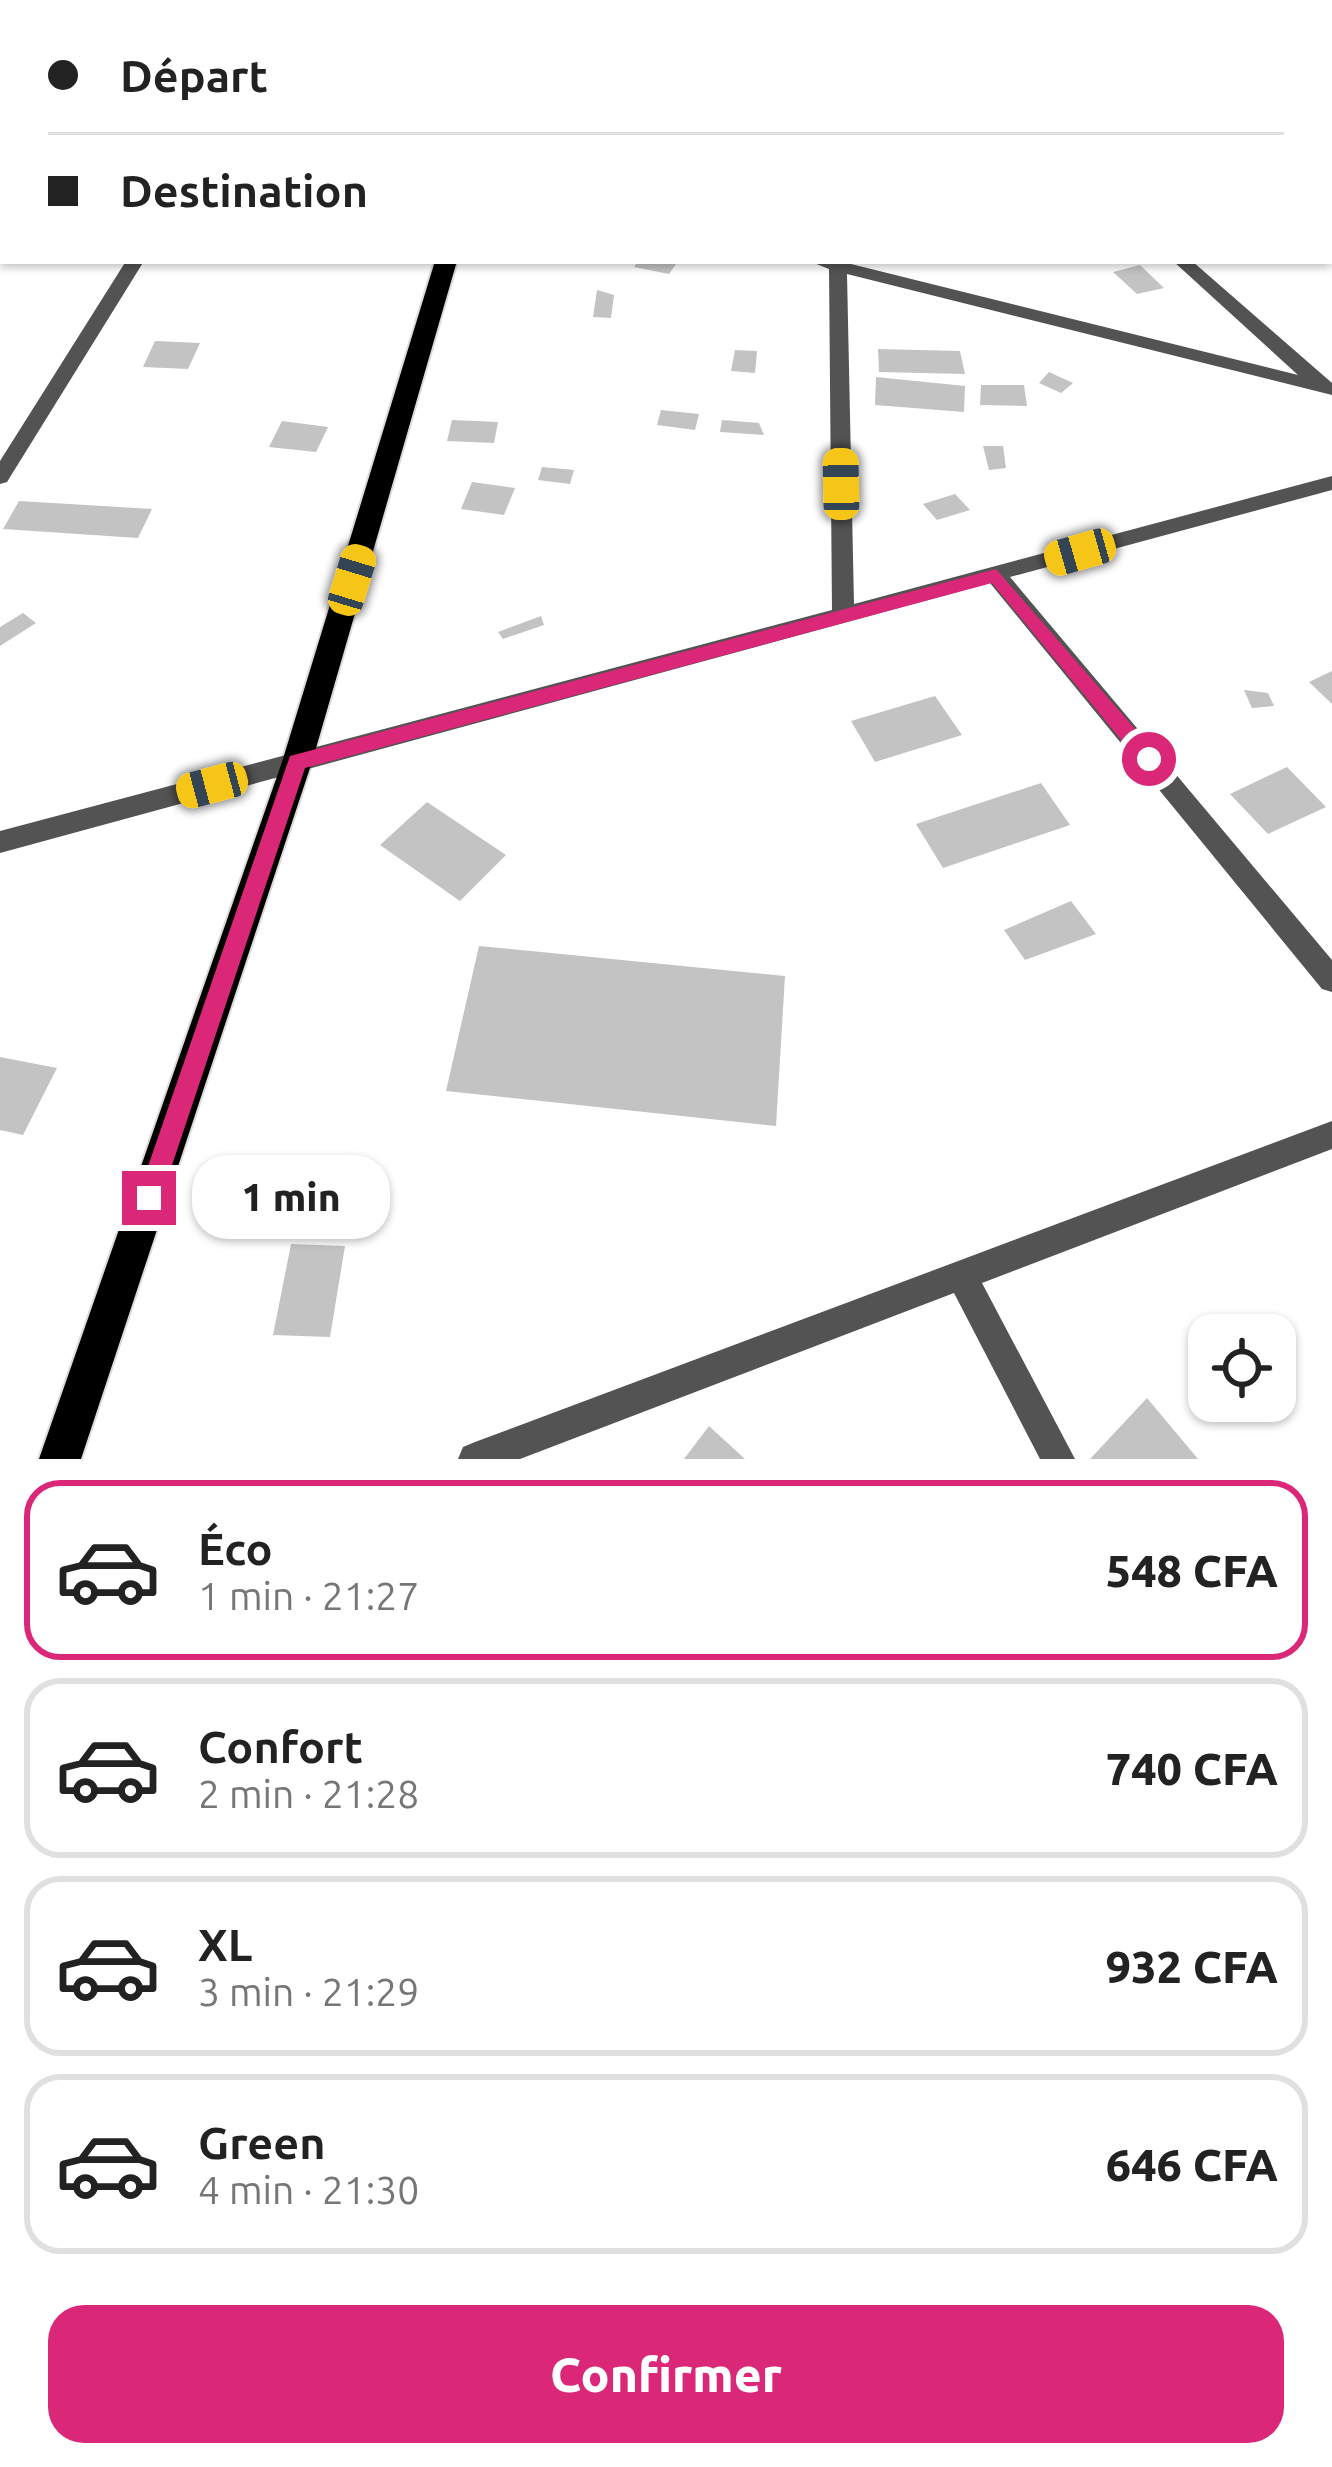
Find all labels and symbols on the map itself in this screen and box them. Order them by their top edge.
car [822,448,860,520]
car [1040,525,1120,579]
car [324,540,380,620]
route start [1122,732,1176,786]
car [173,758,251,812]
callout: 1 min [191,1156,389,1240]
route end [122,1171,176,1225]

